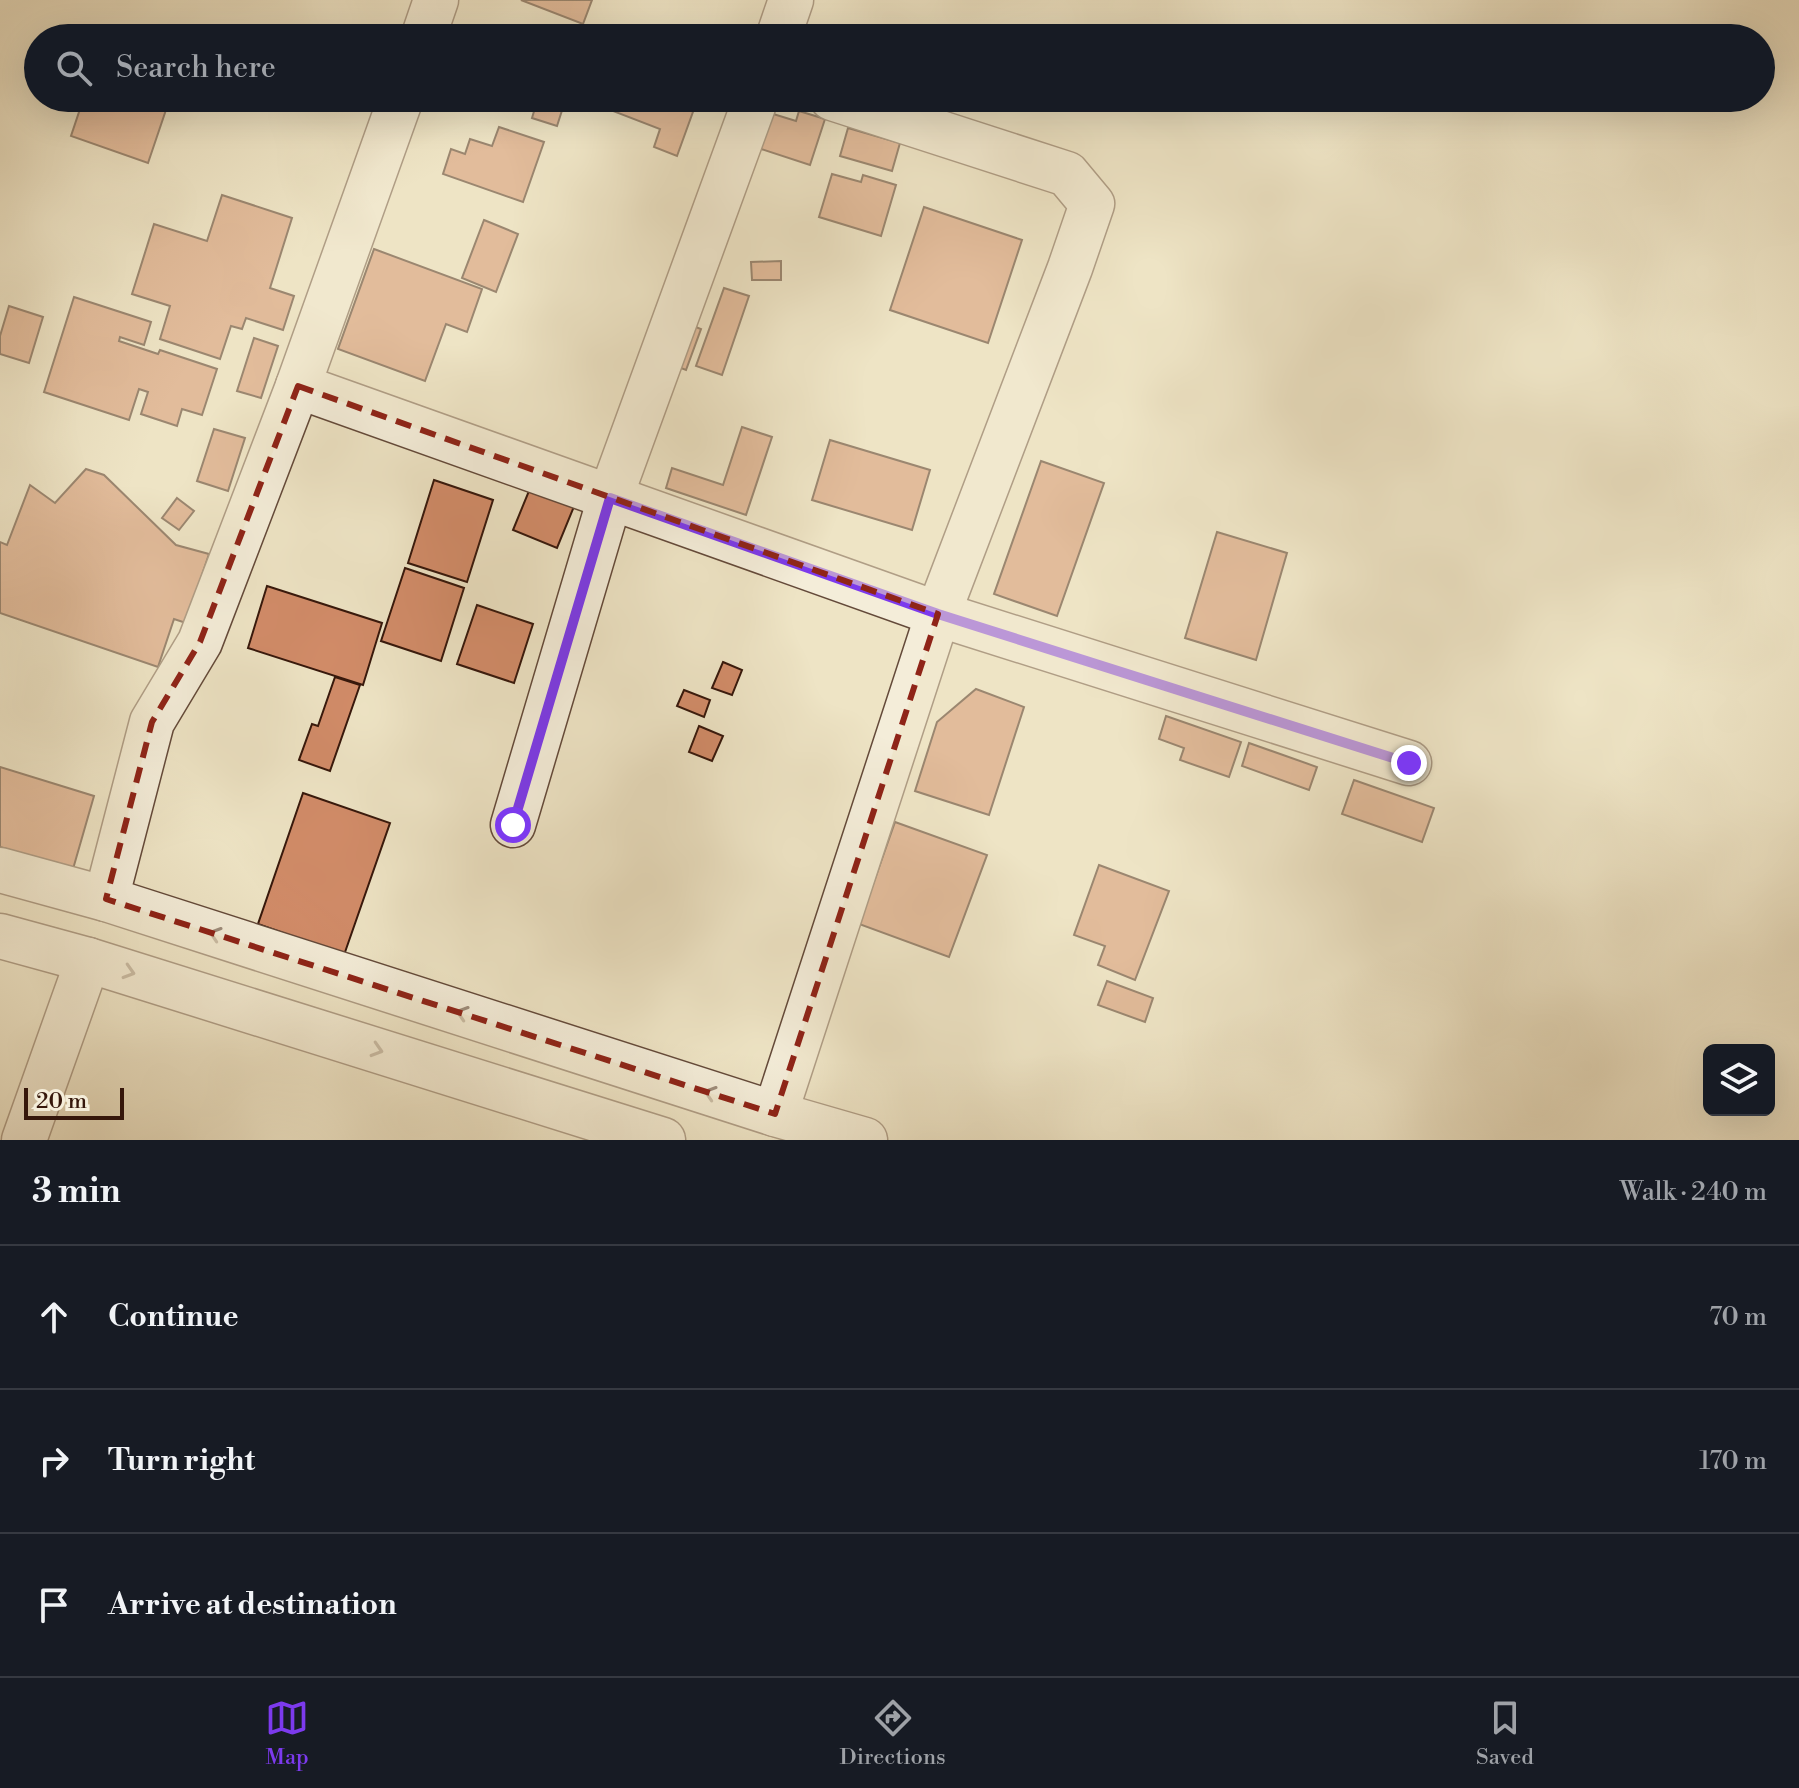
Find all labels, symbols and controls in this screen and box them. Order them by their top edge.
search box [24,24,1775,112]
icon: search [52,46,96,90]
text: Search here [116,49,276,87]
route end [1391,745,1427,781]
route start [495,807,531,843]
one-way arrow [208,927,222,943]
one-way arrow [121,963,135,979]
one-way arrow [456,1006,470,1022]
one-way arrow [370,1041,383,1057]
map controls [1703,1044,1775,1116]
button: layers [1703,1044,1775,1116]
scale bar [24,1084,124,1120]
one-way arrow [704,1086,718,1102]
text: 20 m [36,1088,87,1115]
text: 3 min [32,1171,121,1213]
text: Walk · 240 m [1620,1176,1767,1208]
icon: ahead [32,1295,76,1339]
text: Continue [108,1298,239,1336]
text: 70 m [1709,1301,1767,1333]
icon: right [32,1439,76,1483]
text: Turn right [108,1442,255,1480]
text: 170 m [1699,1445,1767,1477]
icon: arrive [32,1583,76,1627]
text: Arrive at destination [108,1586,397,1624]
tab: Map [265,1696,309,1771]
tab: Directions [840,1696,946,1771]
tab: Saved [1476,1696,1534,1771]

